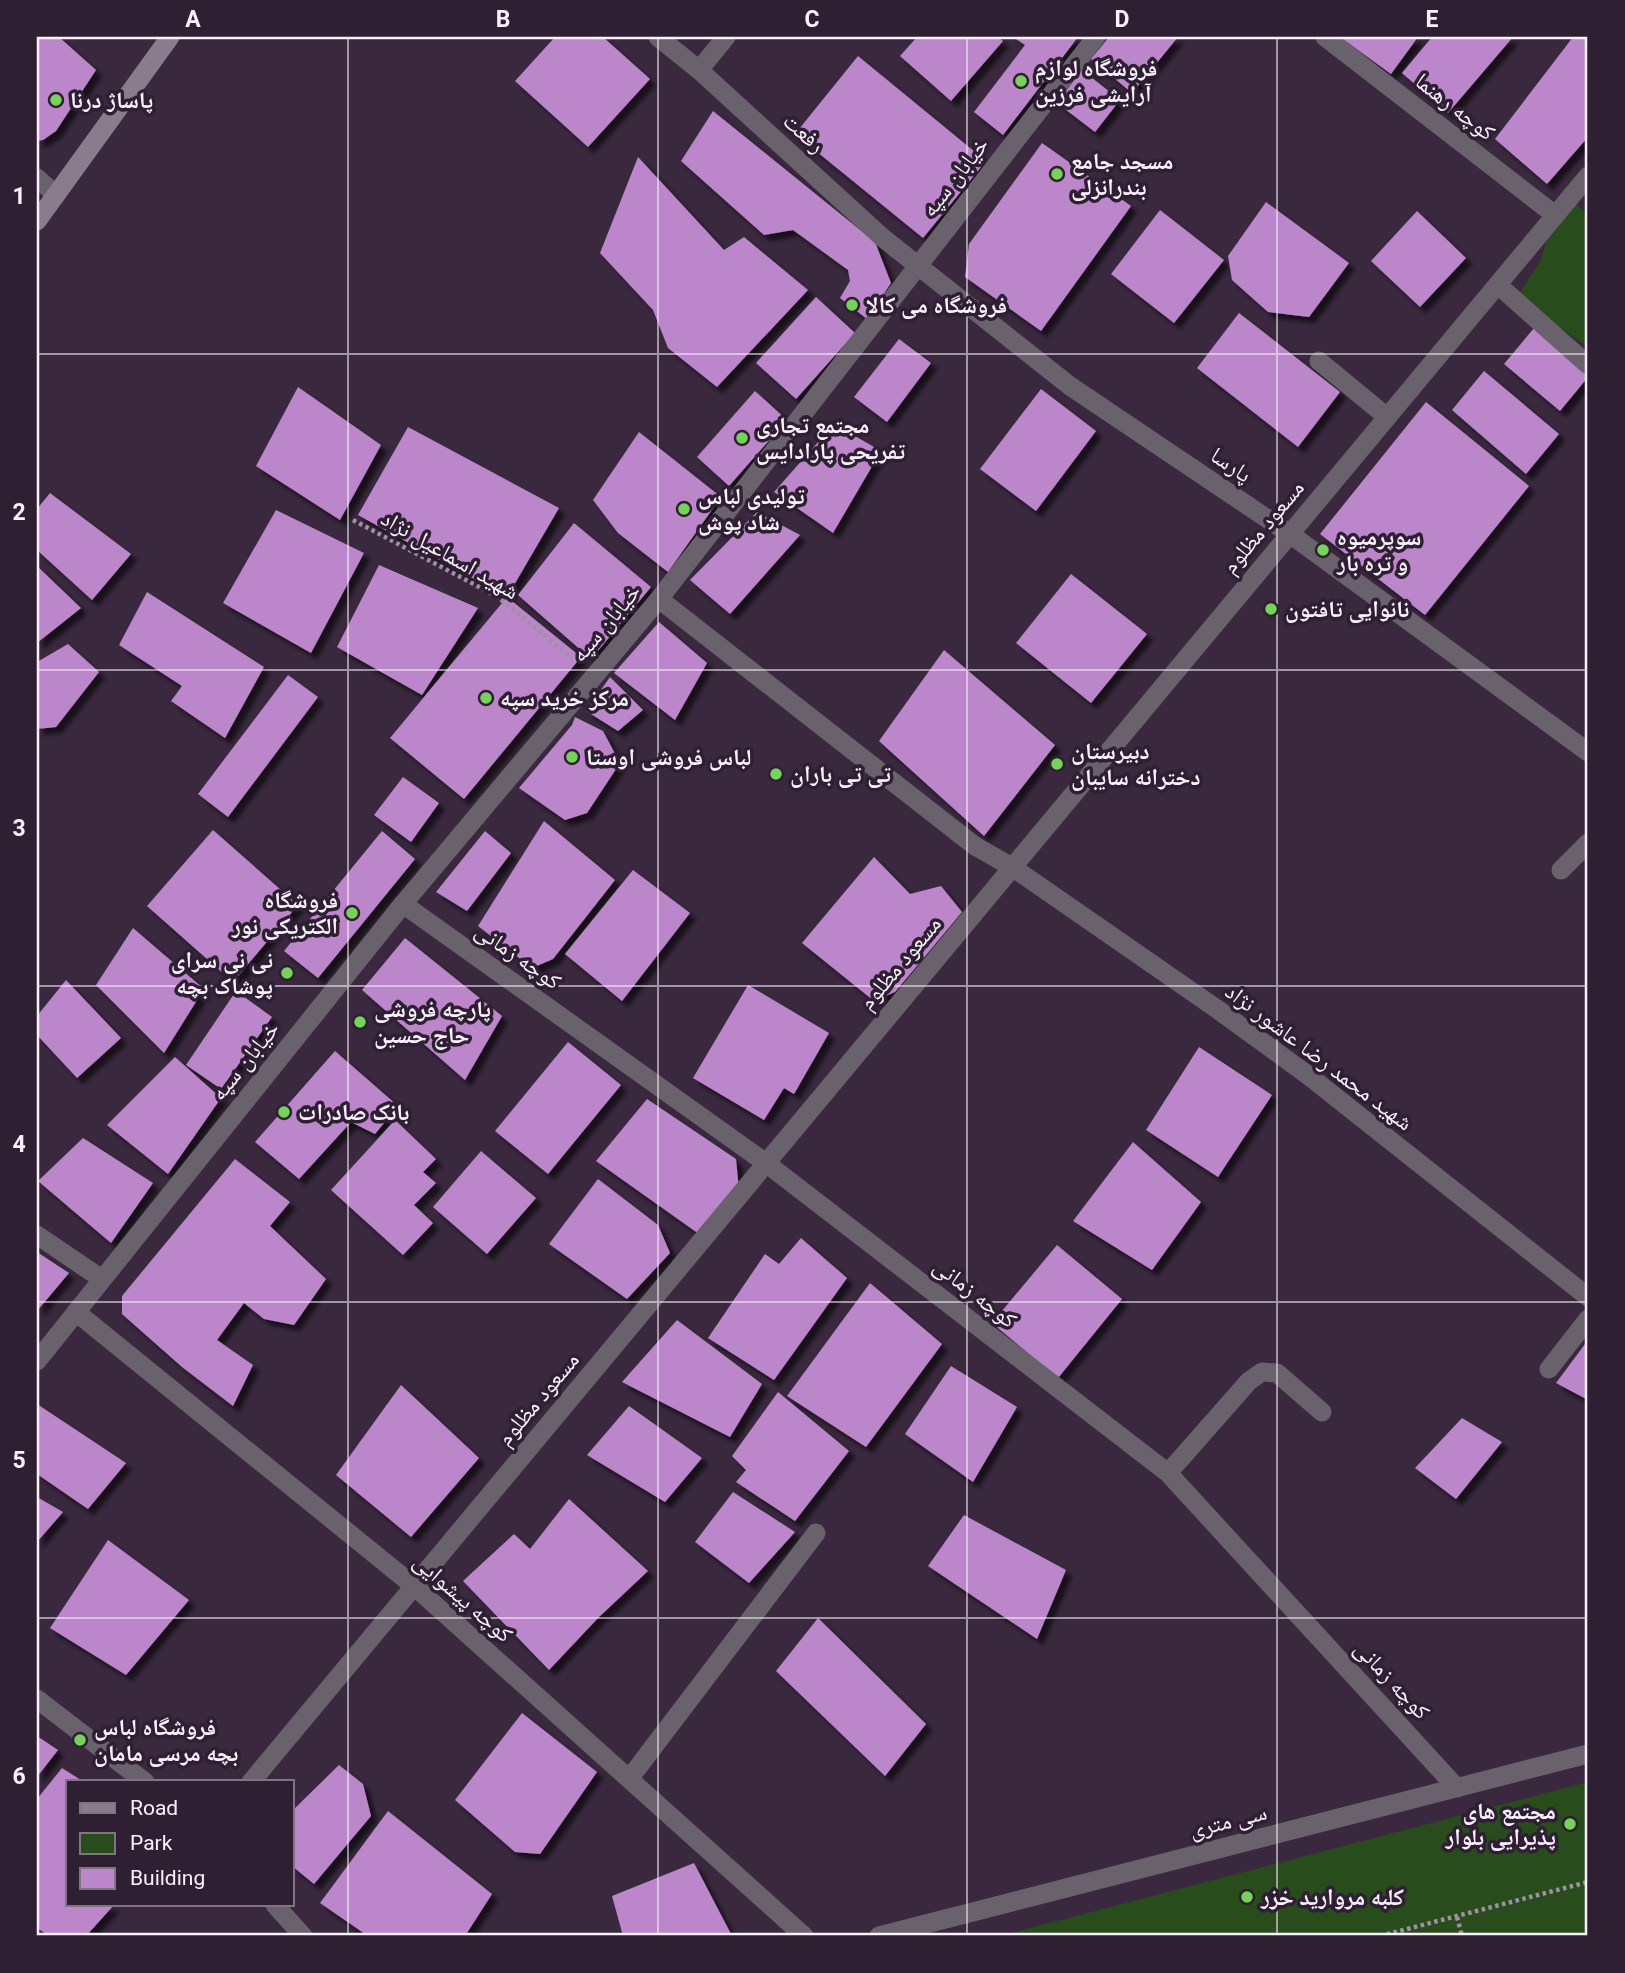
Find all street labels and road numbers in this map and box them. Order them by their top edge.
street label: کوچه رهنما [1410,68,1501,147]
street label: رفعت [778,107,830,159]
street label: خیابان سپه [915,132,995,222]
street label: پارسا [1205,442,1257,489]
street label: مسعود مظلوم [1216,475,1311,581]
street label: شهید اسماعیل نژاد [376,505,524,605]
street label: خیابان سپه [565,578,647,668]
street label: مسعود مظلوم [853,911,948,1017]
street label: کوچه زمانی [470,917,566,996]
street label: شهید محمد رضا عاشور نژاد [1220,978,1418,1136]
street label: خیابان سپه [205,1016,285,1106]
street label: کوچه زمانی [928,1252,1022,1334]
street label: مسعود مظلوم [491,1347,586,1453]
street label: کوچه پیشوایی [408,1548,518,1649]
street label: کوچه زمانی [1349,1635,1436,1725]
street label: سی متری [1186,1798,1270,1844]

